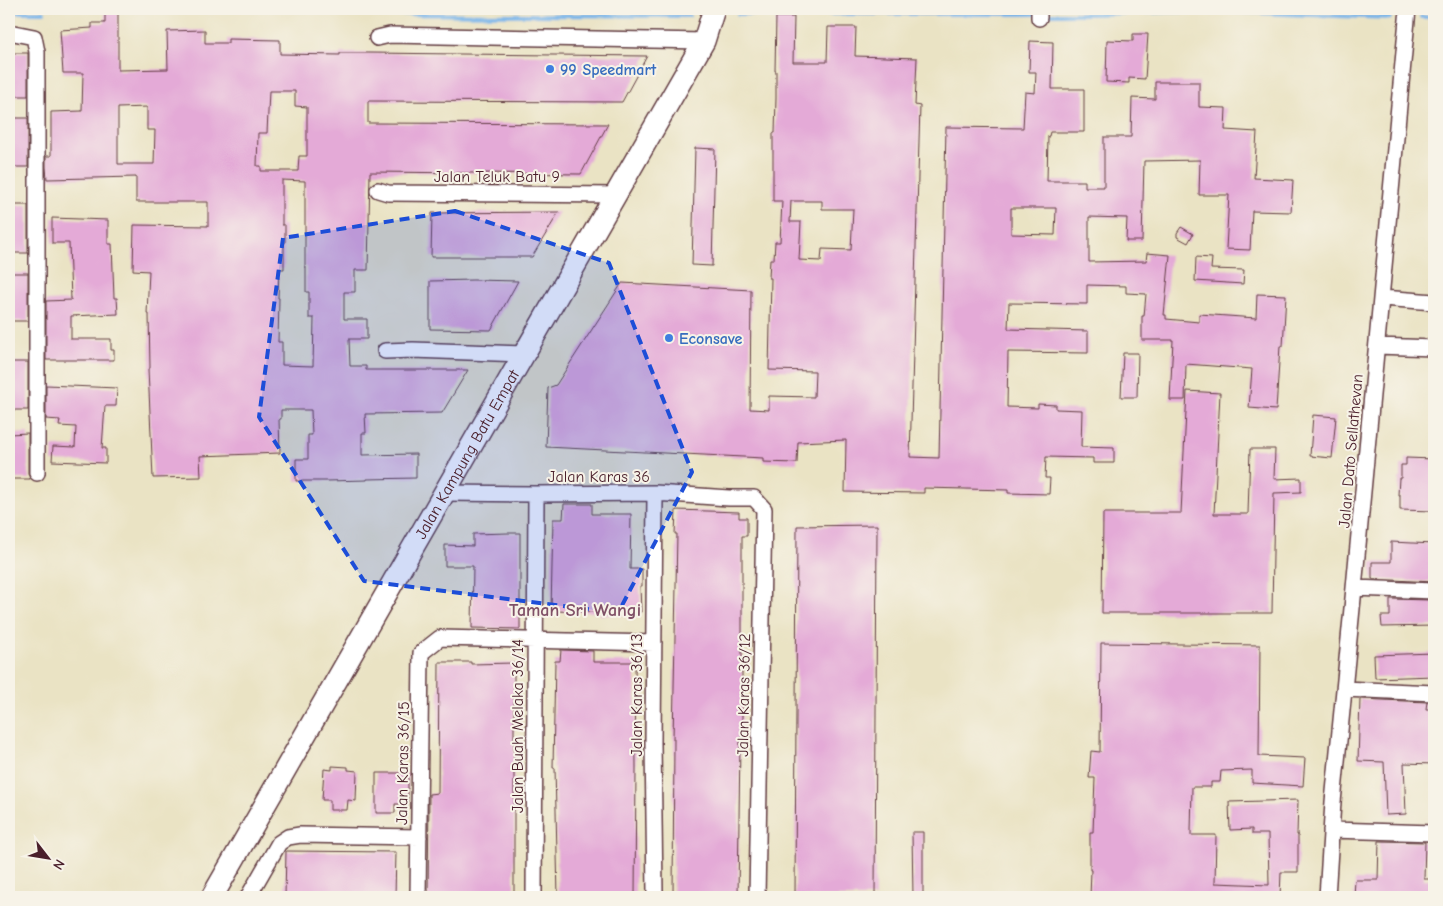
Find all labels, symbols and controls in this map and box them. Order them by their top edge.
place label: 99 Speedmart [560,61,657,79]
marker: 99 Speedmart [544,63,556,75]
street label: Jalan Teluk Batu 9 [434,168,560,186]
place label: Econsave [679,330,742,348]
marker: Econsave [663,332,675,344]
street label: Jalan Kampung Batu Empat [412,366,523,542]
street label: Jalan Dato Sellathevan [1335,373,1367,529]
street label: Jalan Karas 36 [548,468,650,486]
district label: Taman Sri Wangi [509,600,641,621]
street label: Jalan Karas 36/13 [628,633,646,757]
street label: Jalan Karas 36/12 [734,633,754,757]
street label: Jalan Buah Melaka 36/14 [509,639,527,813]
street label: Jalan Karas 36/15 [393,701,413,825]
north arrow [22,834,72,884]
text: N [49,856,68,873]

